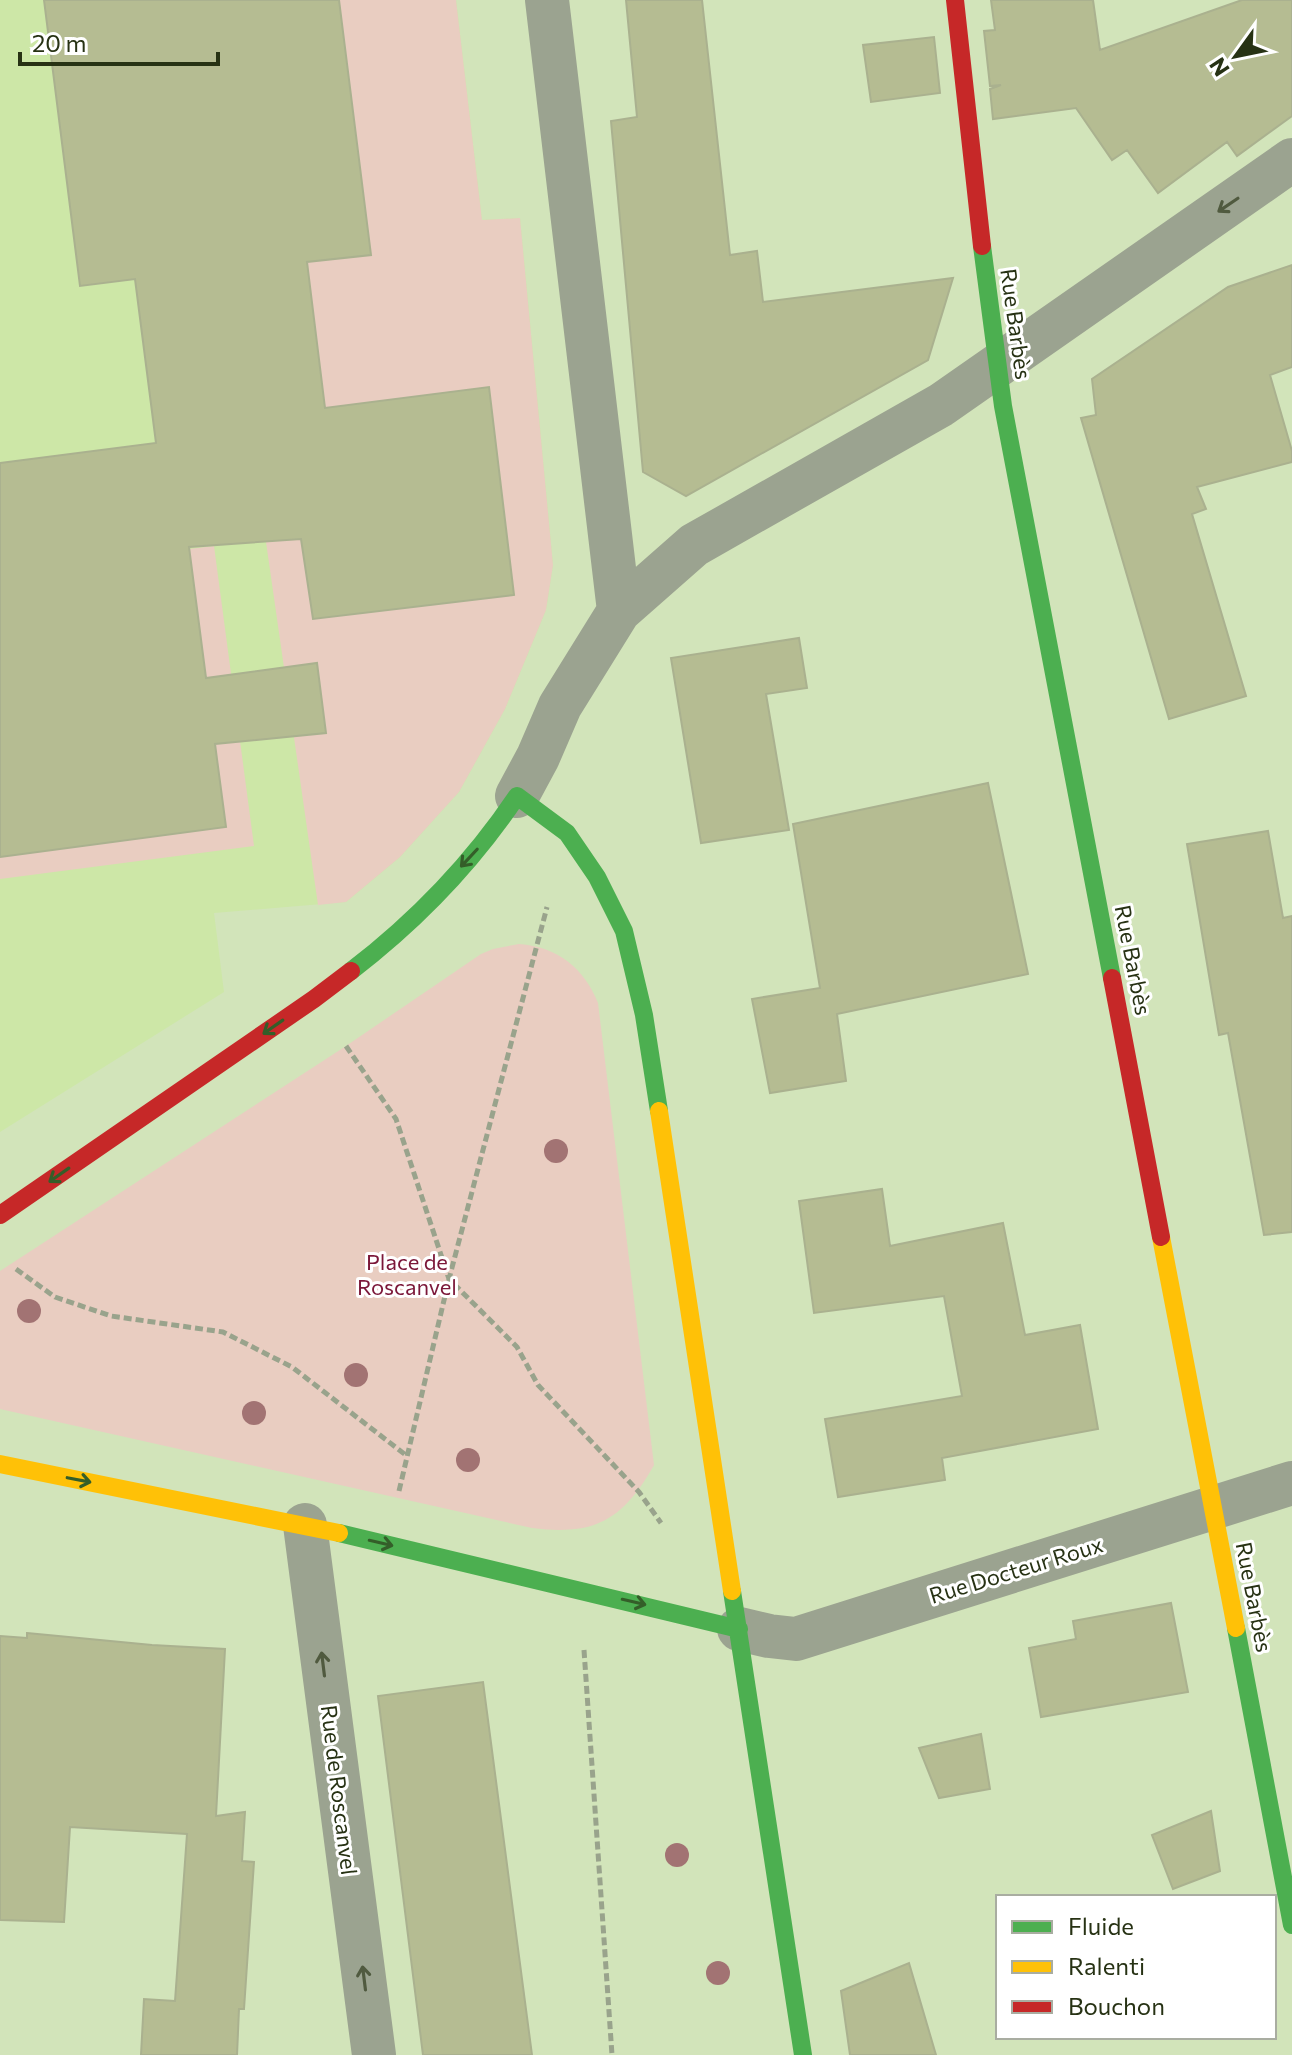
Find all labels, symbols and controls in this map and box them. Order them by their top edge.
scale bar [20,16,218,66]
north arrow [1196,16,1276,96]
text: 20 m [32,28,86,57]
text: N [1203,53,1235,81]
one-way arrow [1217,196,1239,213]
street label: Rue Barbès [995,267,1038,381]
one-way arrow [460,848,479,868]
street label: Rue Barbès [1110,902,1157,1017]
one-way arrow [263,1019,285,1035]
one-way arrow [49,1166,71,1183]
park label: Place de Roscanvel [357,1248,457,1300]
one-way arrow [66,1473,91,1488]
street label: Rue Docteur Roux [926,1530,1106,1609]
one-way arrow [367,1536,393,1551]
street label: Rue Barbès [1231,1539,1278,1654]
one-way arrow [621,1595,646,1610]
one-way arrow [315,1652,330,1677]
street label: Rue de Roscanvel [316,1703,363,1876]
legend [996,1895,1276,2039]
text: Fluide [1068,1911,1134,1940]
text: Ralenti [1068,1951,1145,1980]
one-way arrow [356,1965,371,1992]
text: Bouchon [1068,1991,1165,2020]

